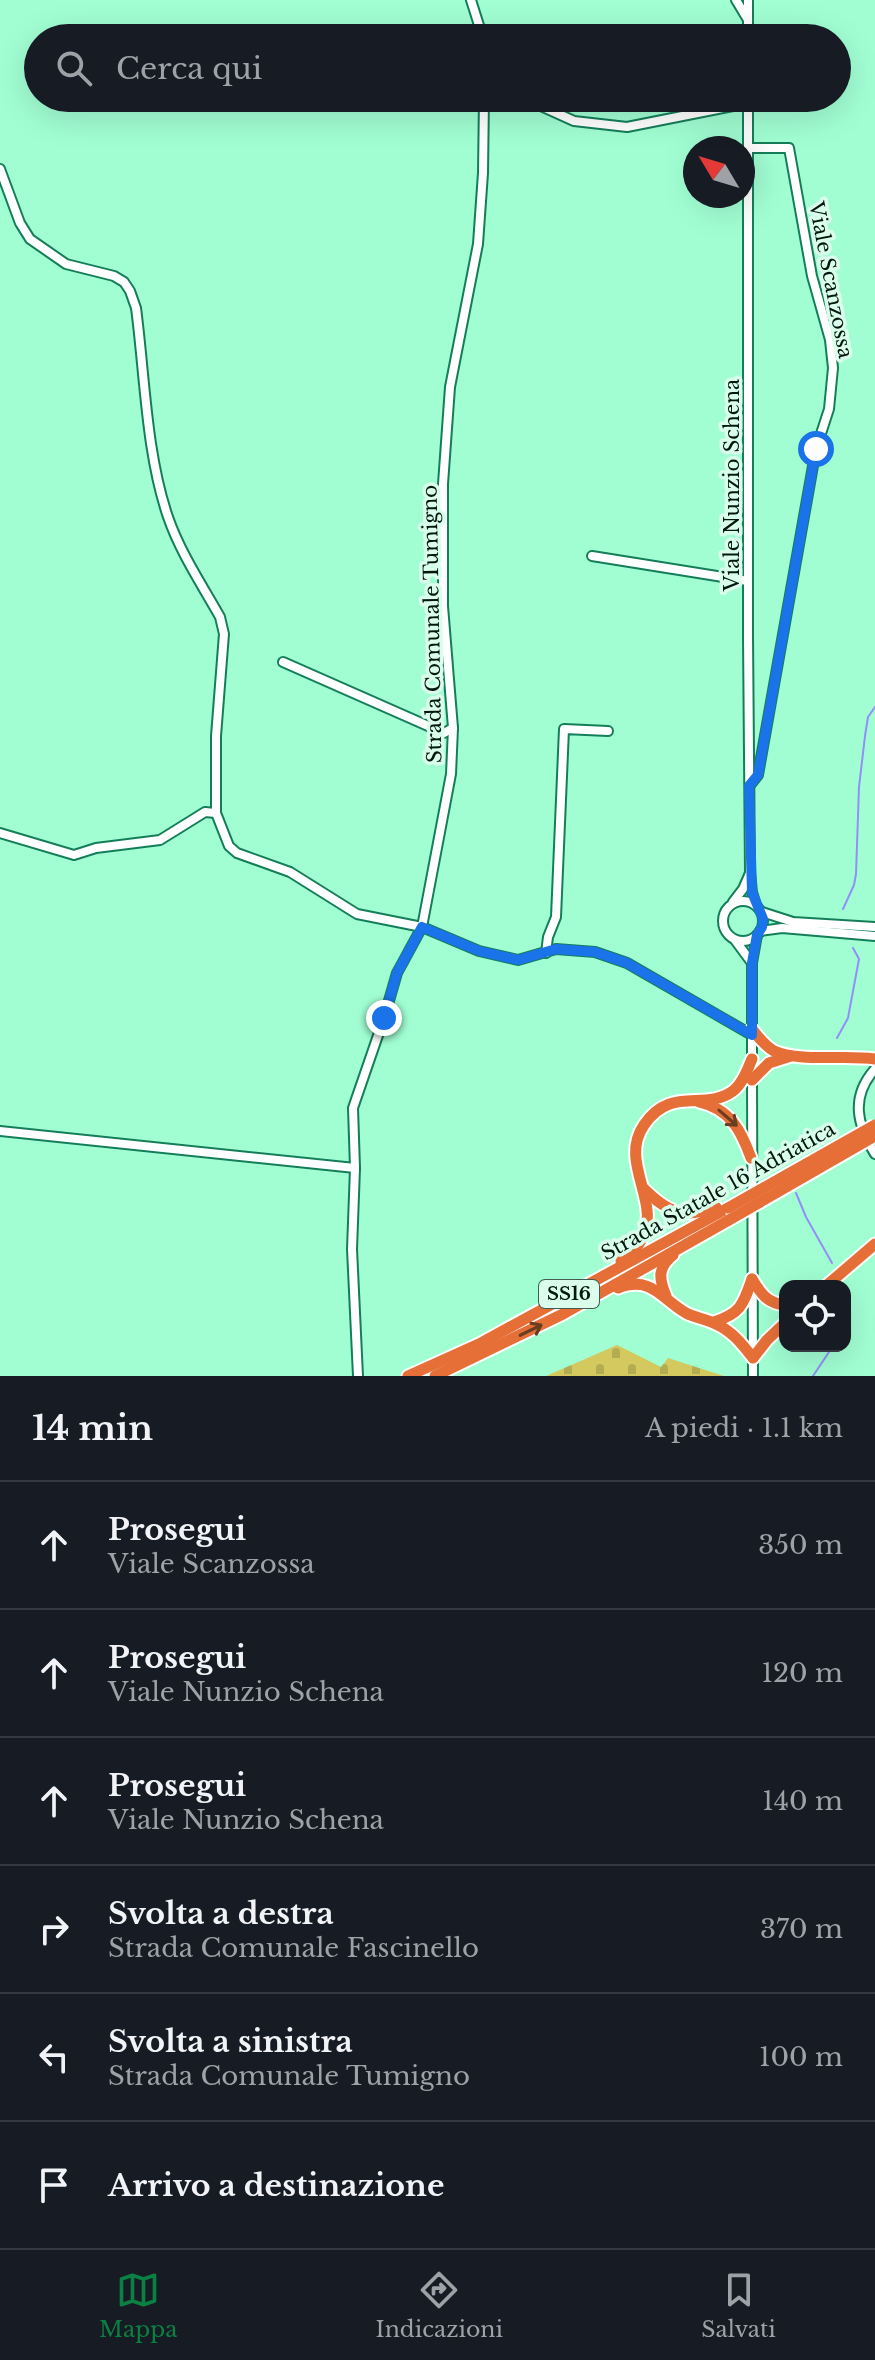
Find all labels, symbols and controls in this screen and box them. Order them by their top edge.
search box [24,24,851,112]
icon: search [52,46,96,90]
text: Cerca qui [116,50,262,87]
north arrow [683,136,755,208]
street label: Viale Scanzossa [804,199,858,361]
street label: Viale Nunzio Schena [720,378,744,592]
route start [798,431,834,467]
street label: Strada Comunale Tumigno [418,485,446,763]
route end [366,1000,402,1036]
one-way arrow [718,1109,738,1127]
street label: Strada Statale 16 Adriatica [597,1116,840,1265]
road number: SS16 [539,1280,599,1308]
map controls [779,1280,851,1352]
button: locate [779,1280,851,1352]
one-way arrow [518,1321,542,1337]
text: 14 min [32,1407,153,1449]
text: A piedi · 1.1 km [645,1412,843,1444]
text: Prosegui [108,1511,246,1548]
icon: ahead [32,1523,76,1567]
text: 350 m [758,1529,843,1561]
text: Viale Scanzossa [108,1548,315,1580]
text: Prosegui [108,1639,246,1676]
icon: ahead [32,1651,76,1695]
text: 120 m [761,1657,843,1689]
text: Viale Nunzio Schena [108,1676,384,1708]
text: Prosegui [108,1767,246,1804]
icon: ahead [32,1779,76,1823]
text: 140 m [762,1785,843,1817]
text: Viale Nunzio Schena [108,1804,384,1836]
text: Svolta a destra [108,1895,334,1932]
icon: right [32,1907,76,1951]
text: 370 m [760,1913,843,1945]
text: Strada Comunale Fascinello [108,1932,479,1964]
text: Svolta a sinistra [108,2023,353,2060]
icon: left [32,2035,76,2079]
text: 100 m [759,2041,843,2073]
text: Strada Comunale Tumigno [108,2060,470,2092]
icon: arrive [32,2163,76,2207]
text: Arrivo a destinazione [108,2167,444,2204]
tab: Mappa [99,2268,177,2343]
tab: Indicazioni [376,2268,503,2343]
tab: Salvati [701,2268,776,2343]

